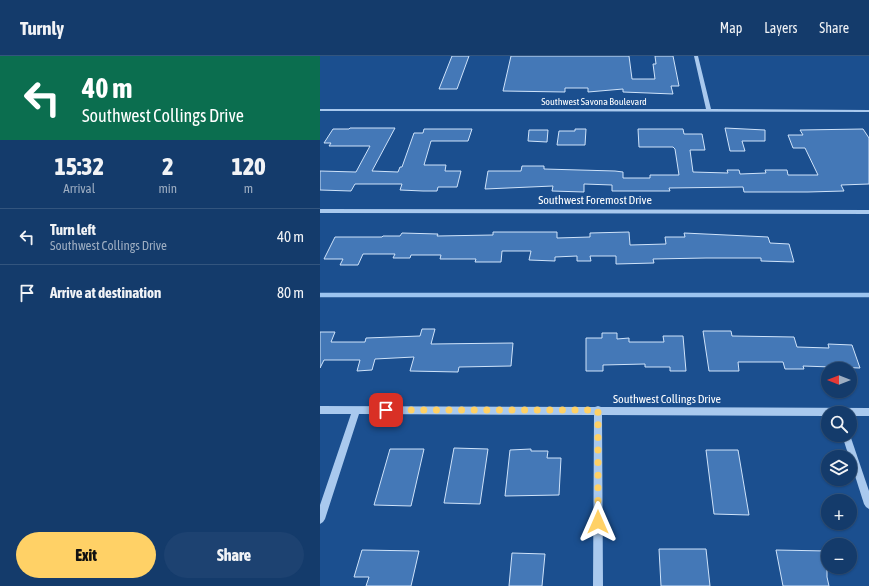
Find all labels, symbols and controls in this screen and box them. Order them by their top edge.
text: Turnly [20,17,64,39]
text: Map [720,20,742,36]
text: Layers [764,20,797,36]
text: Share [819,20,849,36]
icon: left [16,72,68,124]
text: 40 m [82,72,132,104]
street label: Southwest Savona Boulevard [541,96,647,107]
text: Southwest Collings Drive [82,105,244,126]
text: 15:32 [55,153,104,180]
text: 2 [162,153,173,180]
text: 120 [232,153,265,180]
text: Arrival [63,181,95,196]
text: min [158,181,177,196]
text: m [244,181,253,196]
street label: Southwest Foremost Drive [538,193,652,207]
text: Turn left [50,221,96,238]
icon: left [16,226,38,248]
text: 40 m [277,228,304,245]
text: Southwest Collings Drive [50,238,167,253]
icon: arrive [16,282,38,304]
text: Arrive at destination [50,284,161,301]
text: 80 m [277,284,304,301]
north arrow [821,362,857,398]
map controls [821,362,857,574]
street label: Southwest Collings Drive [613,392,721,406]
pin [369,393,403,427]
icon: arrive [375,399,397,421]
button: search [821,406,857,442]
button: layers [821,450,857,486]
button: + [821,494,857,530]
position arrow [577,501,619,543]
button: Exit [16,532,156,578]
button: Share [164,532,304,578]
button: − [821,538,857,574]

